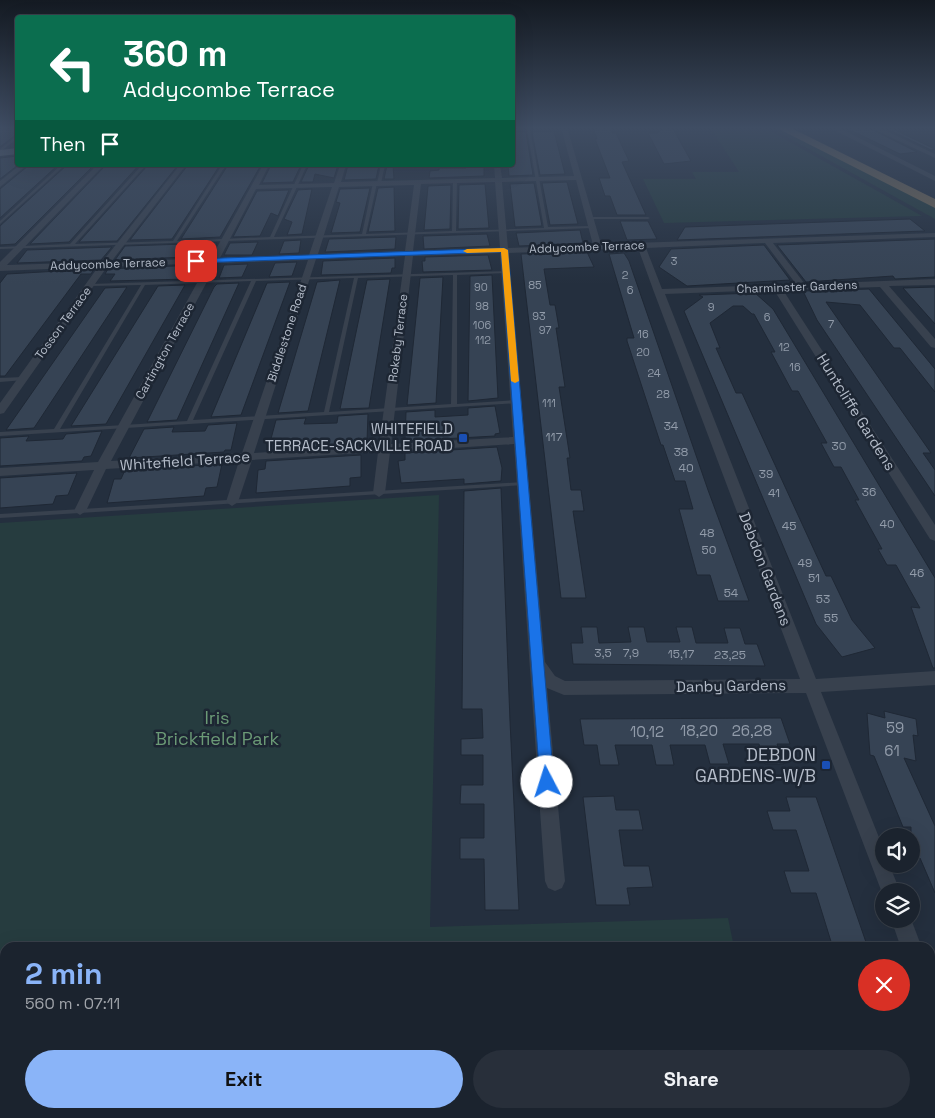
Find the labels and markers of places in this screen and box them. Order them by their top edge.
pin [175,240,217,282]
place label: WHITEFIELD TERRACE-SACKVILLE ROAD [265,419,453,455]
marker: WHITEFIELD TERRACE-SACKVILLE ROAD [457,432,469,444]
place label: DEBDON GARDENS-W/B [695,743,816,787]
marker: DEBDON GARDENS-W/B [820,759,832,771]

